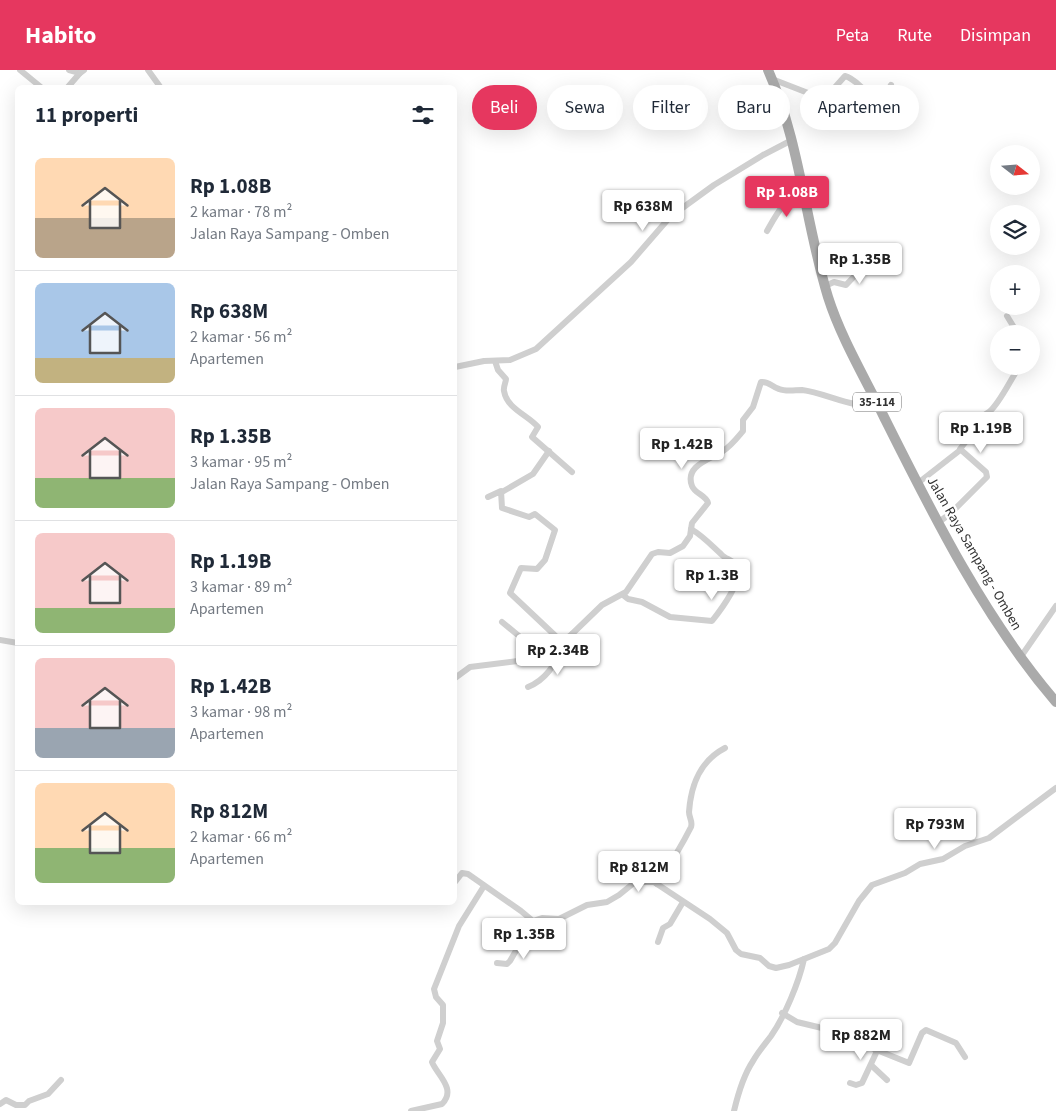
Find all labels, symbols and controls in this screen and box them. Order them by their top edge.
text: Habito [25,18,96,53]
text: Peta [836,23,869,48]
text: Rute [897,23,932,48]
text: Disimpan [960,23,1031,48]
chip: Beli [472,85,537,130]
chip: Sewa [547,85,623,130]
chip: Filter [633,85,708,130]
chip: Baru [718,85,790,130]
chip: Apartemen [800,85,919,130]
text: 11 properti [35,100,138,130]
icon: filters [409,101,437,129]
north arrow [990,145,1040,195]
map controls [990,145,1040,375]
text: Rp 1.08B [190,171,271,201]
pin: Rp 1.08B [735,176,839,218]
icon: home [75,178,135,238]
text: Rp 1.08B [756,181,818,203]
pin: Rp 638M [597,190,689,232]
text: Rp 638M [613,195,673,217]
text: 2 kamar · 78 m² [190,201,292,223]
button: layers [990,205,1040,255]
text: Jalan Raya Sampang - Omben [190,223,390,245]
pin: Rp 1.35B [808,242,912,285]
text: Rp 1.35B [829,248,891,270]
button: + [990,265,1040,315]
text: Rp 638M [190,296,268,326]
icon: home [75,303,135,363]
button: − [990,325,1040,375]
text: 2 kamar · 56 m² [190,326,292,348]
text: Apartemen [190,348,264,370]
road number: 35-114 [853,392,901,412]
pin: Rp 1.19B [929,412,1033,454]
text: Rp 1.19B [950,417,1012,439]
text: Rp 1.35B [190,421,271,451]
icon: home [75,428,135,488]
pin: Rp 1.42B [630,428,734,470]
text: Rp 1.42B [651,433,713,455]
text: 3 kamar · 95 m² [190,451,292,473]
text: Jalan Raya Sampang - Omben [190,473,390,495]
street label: Jalan Raya Sampang - Omben [922,473,1026,634]
text: Rp 1.19B [190,546,271,576]
icon: home [75,553,135,613]
pin: Rp 1.3B [666,558,758,601]
text: Rp 1.3B [685,564,739,586]
text: 3 kamar · 89 m² [190,576,292,598]
text: Apartemen [190,598,264,620]
pin: Rp 2.34B [506,634,610,676]
text: Rp 2.34B [527,639,589,661]
text: Rp 1.42B [190,671,271,701]
icon: home [75,678,135,738]
text: 3 kamar · 98 m² [190,701,292,723]
text: Apartemen [190,723,264,745]
text: Rp 812M [190,796,268,826]
icon: home [75,803,135,863]
pin: Rp 793M [889,808,981,850]
text: Rp 793M [905,813,965,835]
text: 2 kamar · 66 m² [190,826,292,848]
text: Apartemen [190,848,264,870]
pin: Rp 812M [593,850,685,893]
text: Rp 812M [609,856,669,878]
pin: Rp 1.35B [472,918,576,960]
text: Rp 1.35B [493,923,555,945]
pin: Rp 882M [815,1018,907,1061]
text: Rp 882M [831,1024,891,1046]

